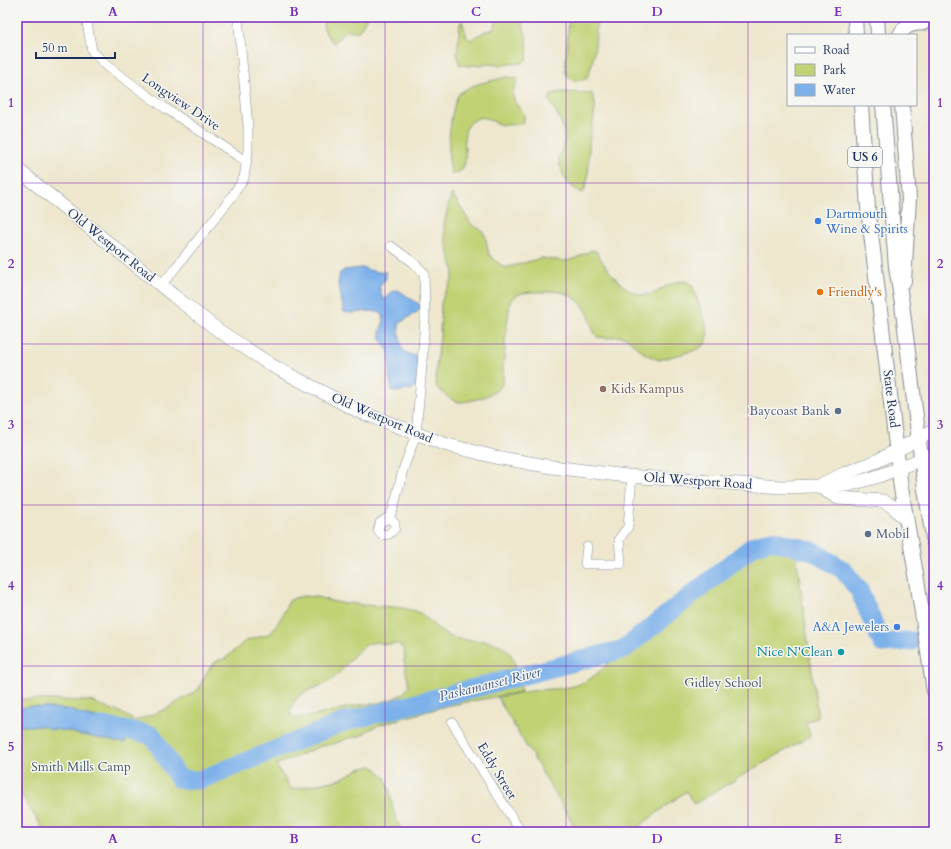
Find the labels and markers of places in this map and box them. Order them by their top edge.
place label: Dartmouth Wine & Spirits [825,205,908,238]
marker: Dartmouth Wine & Spirits [813,216,823,226]
place label: Friendly's [828,283,882,301]
marker: Friendly's [815,287,825,297]
place label: Kids Kampus [611,380,684,398]
marker: Kids Kampus [598,384,608,394]
place label: Baycoast Bank [749,402,830,420]
marker: Baycoast Bank [833,406,843,416]
place label: Mobil [876,525,910,543]
marker: Mobil [863,529,873,539]
place label: A&A Jewelers [812,618,889,636]
marker: A&A Jewelers [892,622,902,632]
place label: Nice N'Clean [757,643,834,661]
marker: Nice N'Clean [836,647,846,657]

